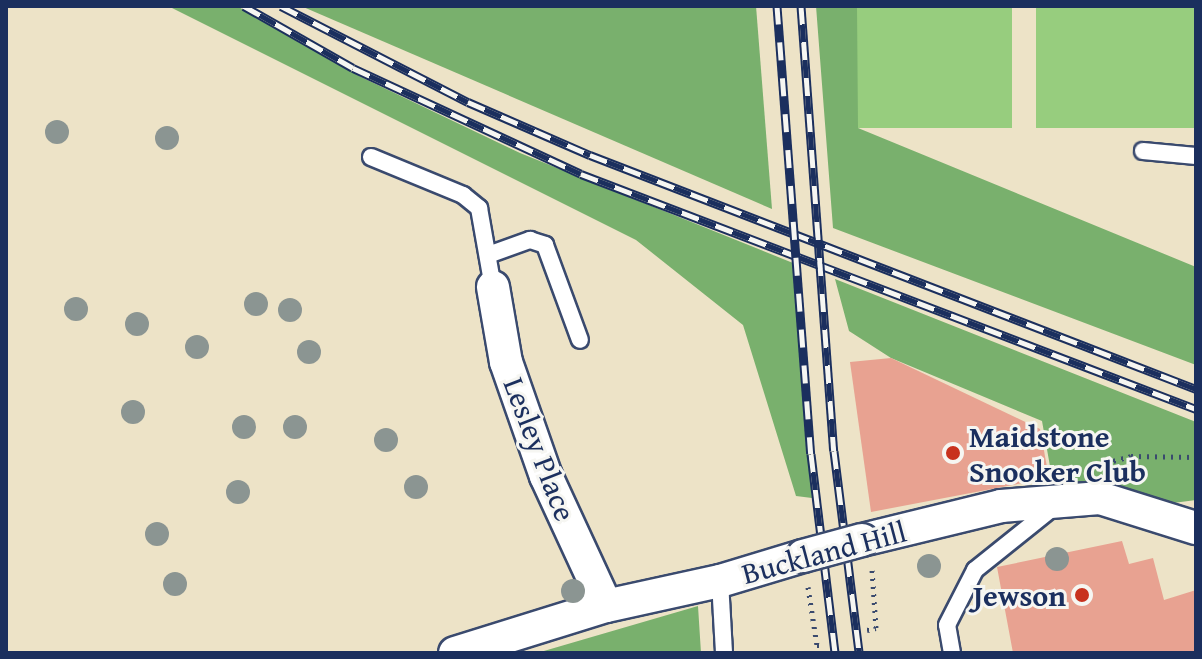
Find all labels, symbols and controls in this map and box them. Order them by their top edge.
street label: Lesley Place [496,372,584,526]
place label: Maidstone Snooker Club [969,418,1146,488]
marker: Maidstone Snooker Club [944,444,962,462]
street label: Buckland Hill [738,513,910,591]
place label: Jewson [973,577,1066,613]
marker: Jewson [1073,586,1091,604]

